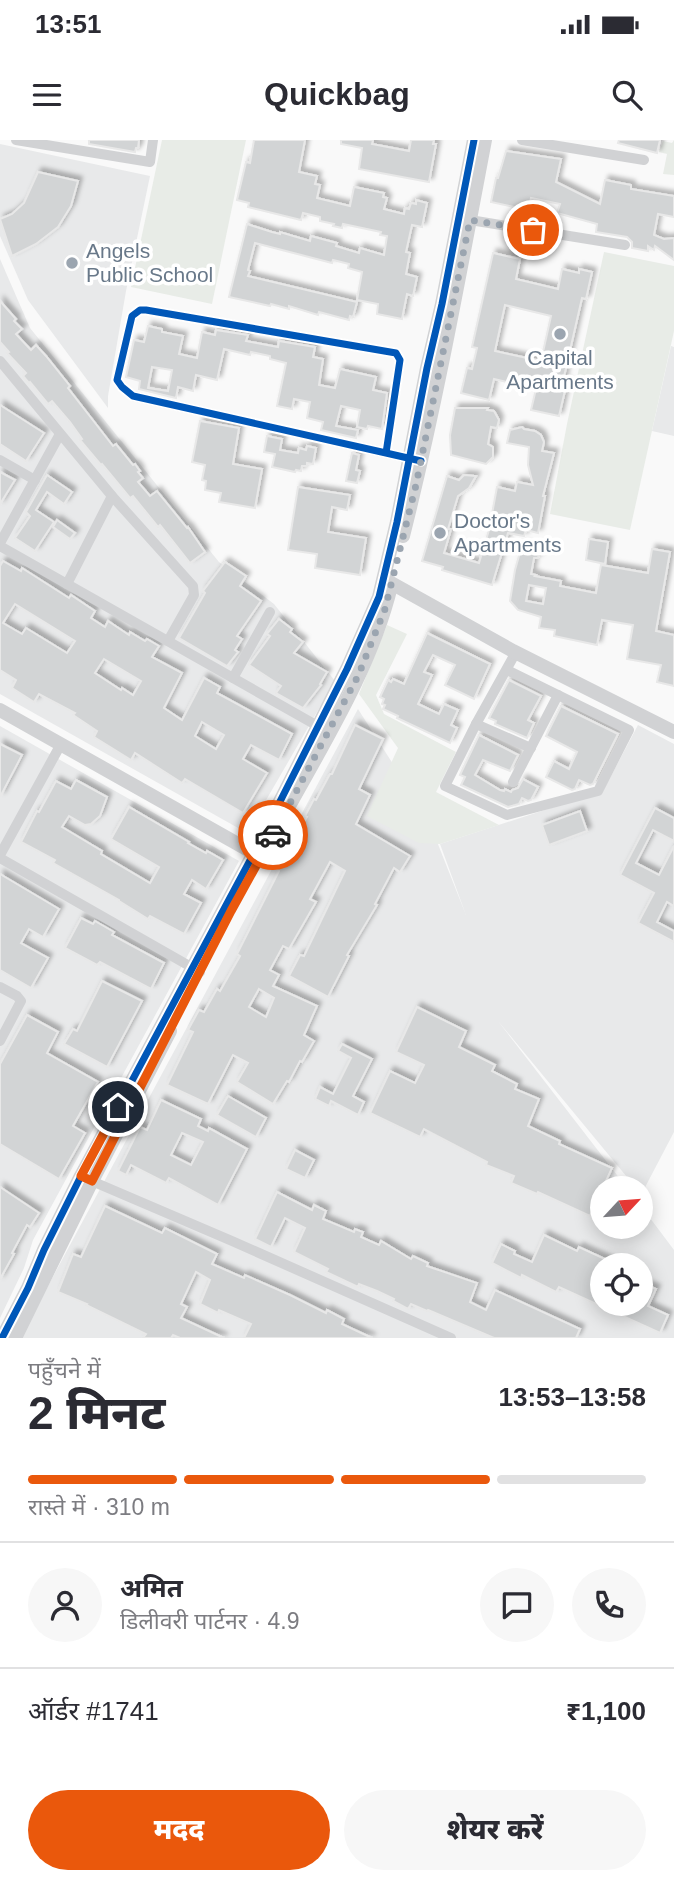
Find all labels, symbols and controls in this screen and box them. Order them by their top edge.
text: 13:51 [35,9,102,39]
icon: menu [28,76,66,114]
text: Quickbag [264,76,410,112]
icon: search [608,76,646,114]
pin [503,200,563,260]
icon: bag [514,211,552,249]
place label: Angels Public School [86,239,213,286]
marker: Angels Public School [64,255,80,271]
marker: Capital Apartments [552,326,568,342]
place label: Capital Apartments [506,346,614,393]
place label: Doctor's Apartments [454,509,561,556]
marker: Doctor's Apartments [432,525,448,541]
courier [238,800,308,870]
icon: car [254,816,292,854]
pin [88,1077,148,1137]
icon: home [99,1088,137,1126]
north arrow [590,1176,653,1239]
map controls [590,1176,653,1316]
button: locate [590,1253,653,1316]
text: पहुँचने में [28,1357,101,1383]
text: 13:53–13:58 [499,1382,646,1412]
text: 2 मिनट [28,1387,165,1439]
text: रास्ते में · 310 m [28,1494,170,1520]
button: person [28,1568,102,1642]
button: chat [480,1568,554,1642]
button: phone [572,1568,646,1642]
text: अमित [120,1573,183,1603]
text: डिलीवरी पार्टनर · 4.9 [120,1608,300,1634]
text: ऑर्डर #1741 [28,1696,159,1726]
text: ₹1,100 [566,1696,646,1726]
button: मदद [28,1790,330,1870]
button: शेयर करें [344,1790,646,1870]

